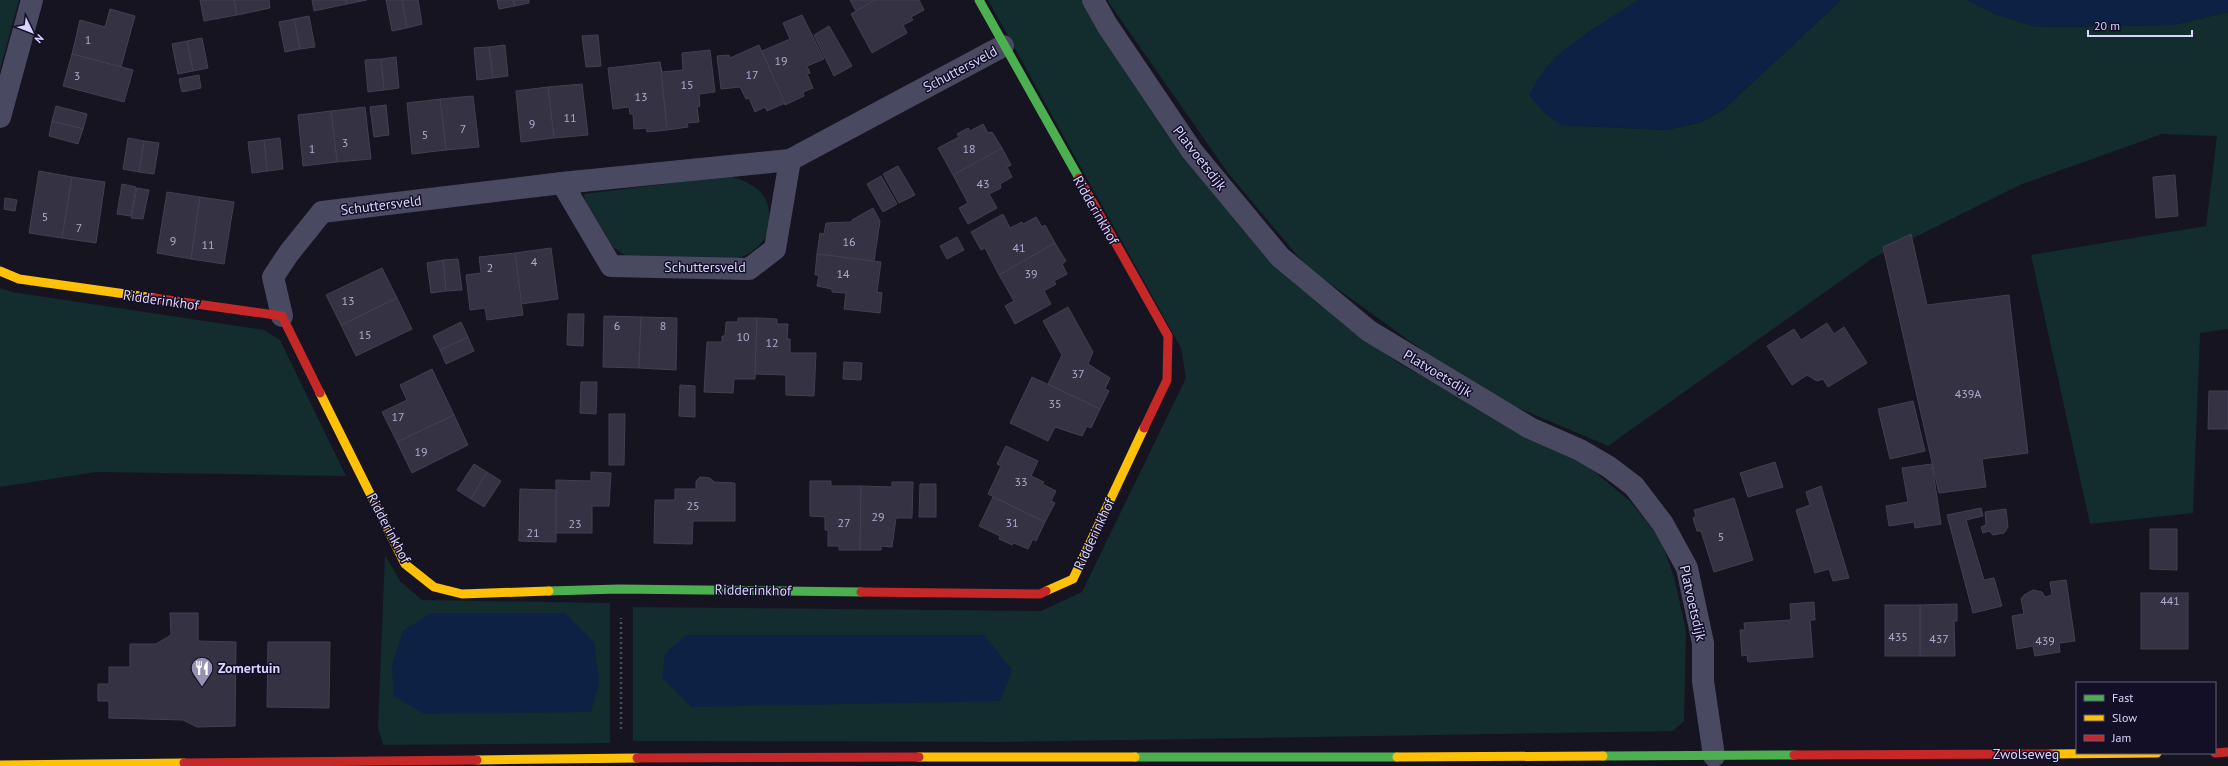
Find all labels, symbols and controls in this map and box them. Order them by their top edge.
north arrow [12,12,52,52]
scale bar [2088,12,2192,38]
text: 20 m [2094,18,2120,33]
text: N [32,31,47,46]
house number: 1 [85,32,91,47]
street label: Schuttersveld [920,42,1000,96]
house number: 19 [774,53,788,68]
house number: 17 [745,67,759,82]
house number: 3 [74,68,80,83]
house number: 15 [680,77,694,92]
house number: 13 [634,89,648,104]
house number: 11 [563,110,577,125]
house number: 9 [529,116,535,131]
house number: 7 [460,121,466,136]
street label: Platvoetsdijk [1169,122,1231,194]
house number: 5 [422,127,428,142]
house number: 3 [342,135,348,150]
house number: 1 [309,141,315,156]
house number: 18 [962,141,976,156]
street label: Ridderinkhof [1069,172,1123,248]
house number: 43 [976,176,990,191]
street label: Schuttersveld [340,191,422,219]
house number: 5 [42,209,48,224]
house number: 7 [76,220,82,235]
house number: 9 [170,233,176,248]
house number: 16 [842,234,856,249]
house number: 11 [201,237,215,252]
house number: 41 [1012,240,1026,255]
house number: 4 [531,254,538,269]
street label: Schuttersveld [664,258,746,276]
house number: 2 [487,260,493,275]
house number: 14 [836,266,850,281]
house number: 39 [1024,266,1038,281]
street label: Ridderinkhof [122,286,201,314]
house number: 13 [341,293,355,308]
house number: 6 [614,318,620,333]
house number: 8 [660,318,666,333]
house number: 15 [358,327,372,342]
house number: 10 [736,329,750,344]
house number: 12 [765,335,779,350]
street label: Platvoetsdijk [1400,345,1476,401]
house number: 37 [1071,366,1085,381]
house number: 439A [1955,386,1981,401]
house number: 35 [1048,396,1062,411]
house number: 17 [391,409,405,424]
house number: 19 [414,444,428,459]
house number: 33 [1014,474,1028,489]
street label: Ridderinkhof [363,490,415,567]
street label: Ridderinkhof [1070,495,1119,573]
house number: 25 [686,498,700,513]
house number: 29 [871,509,885,524]
house number: 27 [837,515,851,530]
house number: 31 [1005,515,1019,530]
house number: 23 [568,516,582,531]
house number: 21 [526,525,540,540]
house number: 5 [1718,529,1724,544]
street label: Platvoetsdijk [1676,563,1711,643]
street label: Ridderinkhof [715,580,792,600]
house number: 441 [2160,593,2180,608]
house number: 435 [1888,629,1908,644]
house number: 437 [1929,631,1949,646]
house number: 439 [2035,633,2055,648]
restaurant icon: Zomertuin [189,655,215,688]
place label: Zomertuin [218,659,280,677]
legend [2076,682,2216,754]
text: Fast [2112,690,2133,705]
text: Slow [2112,710,2137,725]
text: Jam [2111,730,2131,745]
street label: Zwolseweg [1993,745,2059,763]

